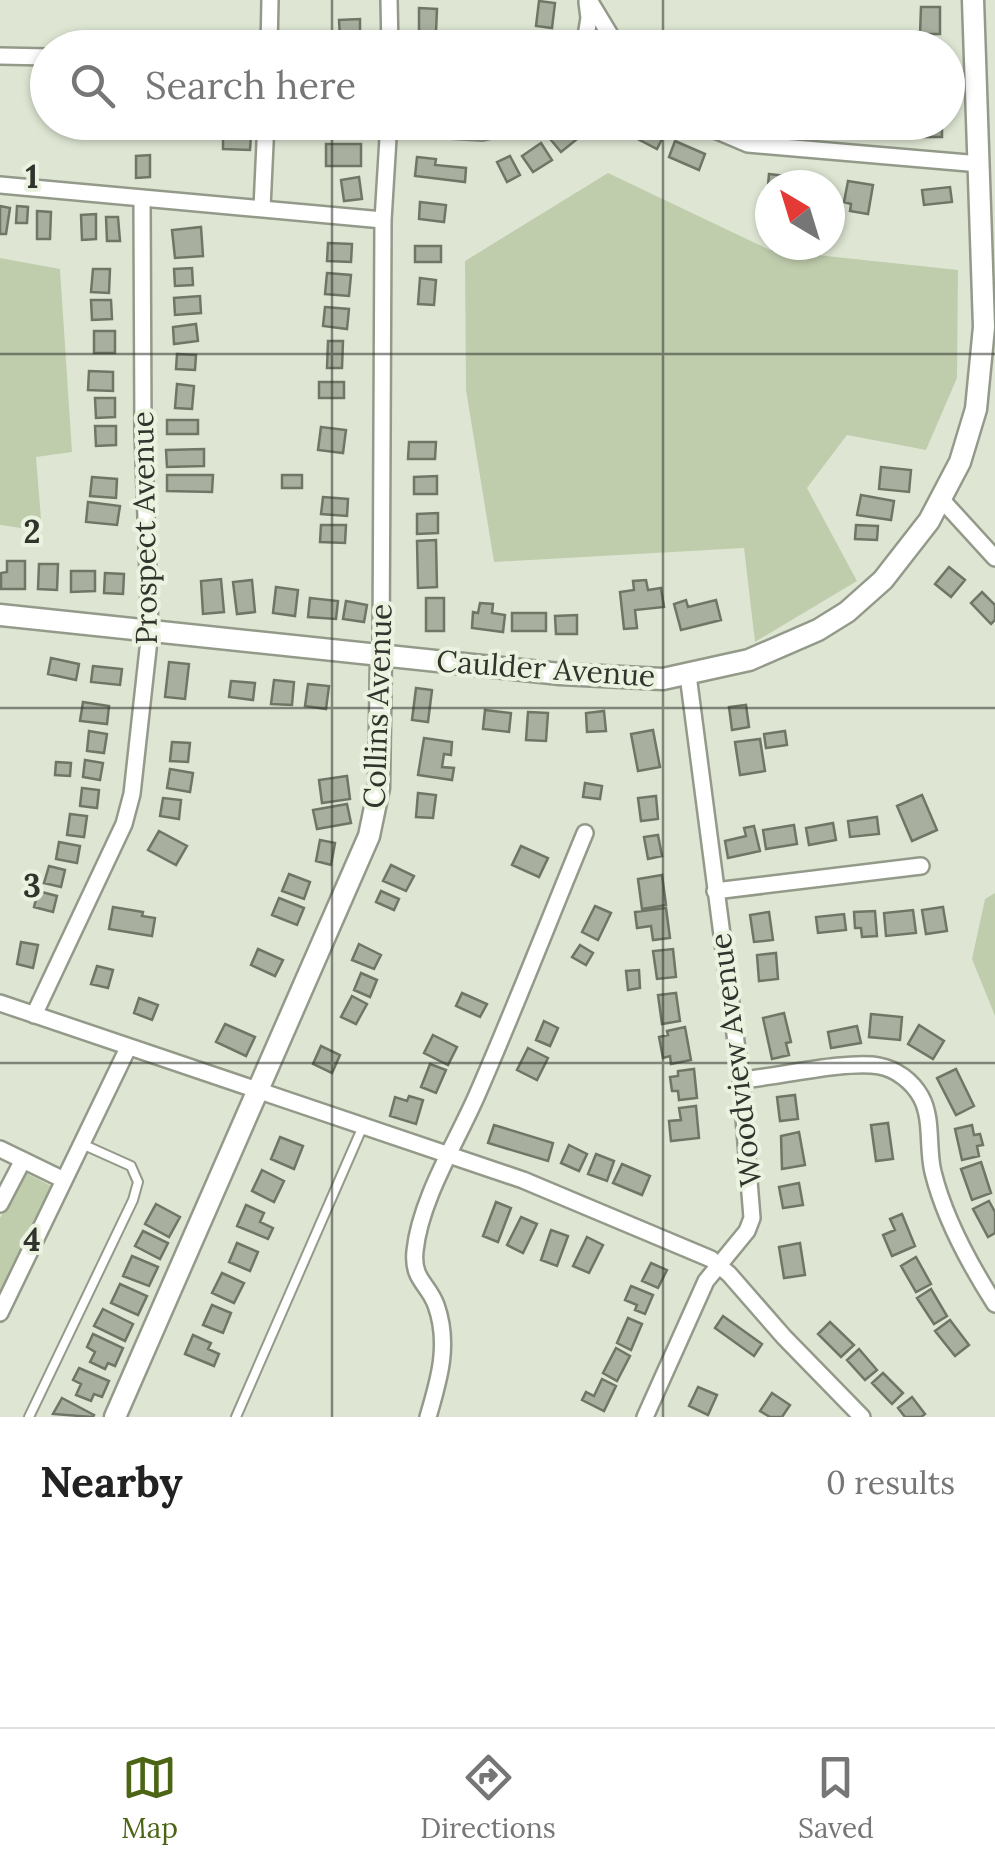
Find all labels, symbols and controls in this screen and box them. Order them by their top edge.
search box [30,30,965,140]
icon: search [65,58,120,113]
text: Search here [145,61,356,109]
text: 1 [26,156,39,197]
north arrow [755,170,845,260]
street label: Prospect Avenue [123,411,165,645]
text: 2 [23,511,41,552]
street label: Collins Avenue [354,603,400,809]
street label: Caulder Avenue [435,641,657,695]
text: 3 [23,865,41,906]
street label: Woodview Avenue [701,931,769,1189]
text: 4 [23,1219,41,1260]
text: Nearby [40,1455,183,1509]
text: 0 results [826,1462,955,1503]
tab: Map [121,1750,178,1846]
tab: Directions [420,1750,556,1846]
tab: Saved [798,1750,874,1846]

